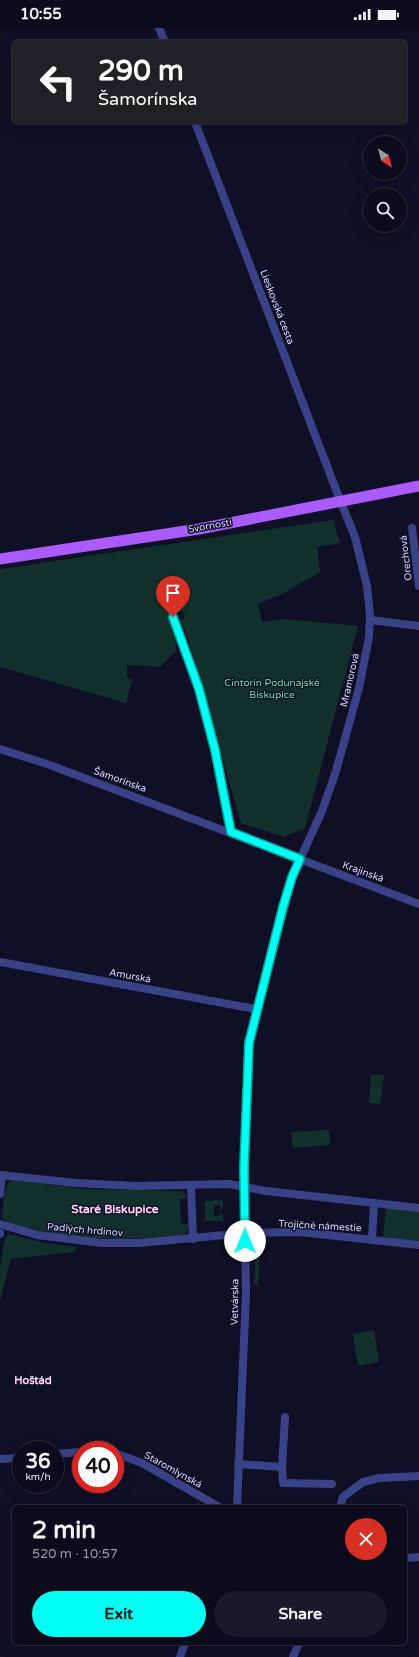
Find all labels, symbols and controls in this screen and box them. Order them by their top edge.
text: 10:55 [20,5,62,23]
text: 290 m [98,54,184,88]
icon: left [32,56,84,108]
text: Šamorínska [98,88,197,110]
north arrow [363,136,407,180]
map controls [363,136,407,232]
button: search [363,188,407,232]
street label: Lieskovská cesta [257,268,297,346]
street label: Svornosti [187,516,233,536]
street label: Orechová [397,535,415,581]
pin [156,576,190,617]
icon: arrive [162,582,184,604]
street label: Mramorová [338,652,362,708]
park label: Cintorín Podunajské Biskupice [224,677,320,701]
street label: Šamorínska [92,765,148,795]
street label: Krajinská [341,859,385,885]
street label: Amurská [108,966,152,986]
district label: Staré Biskupice [71,1202,159,1217]
street label: Trojičné námestie [278,1218,362,1234]
position arrow [224,1220,266,1262]
street label: Padlých hrdinov [47,1221,124,1239]
street label: Vetvárska [229,1279,241,1325]
district label: Hoštád [14,1374,52,1387]
speed limit sign: 40 [72,1441,124,1493]
street label: Staromlynská [142,1449,204,1491]
text: 36 [25,1450,51,1474]
text: km/h [25,1471,51,1483]
text: 2 min [32,1516,96,1545]
button: close [345,1518,387,1560]
text: 520 m · 10:57 [32,1546,118,1562]
button: Exit [32,1591,206,1637]
button: Share [214,1591,387,1637]

